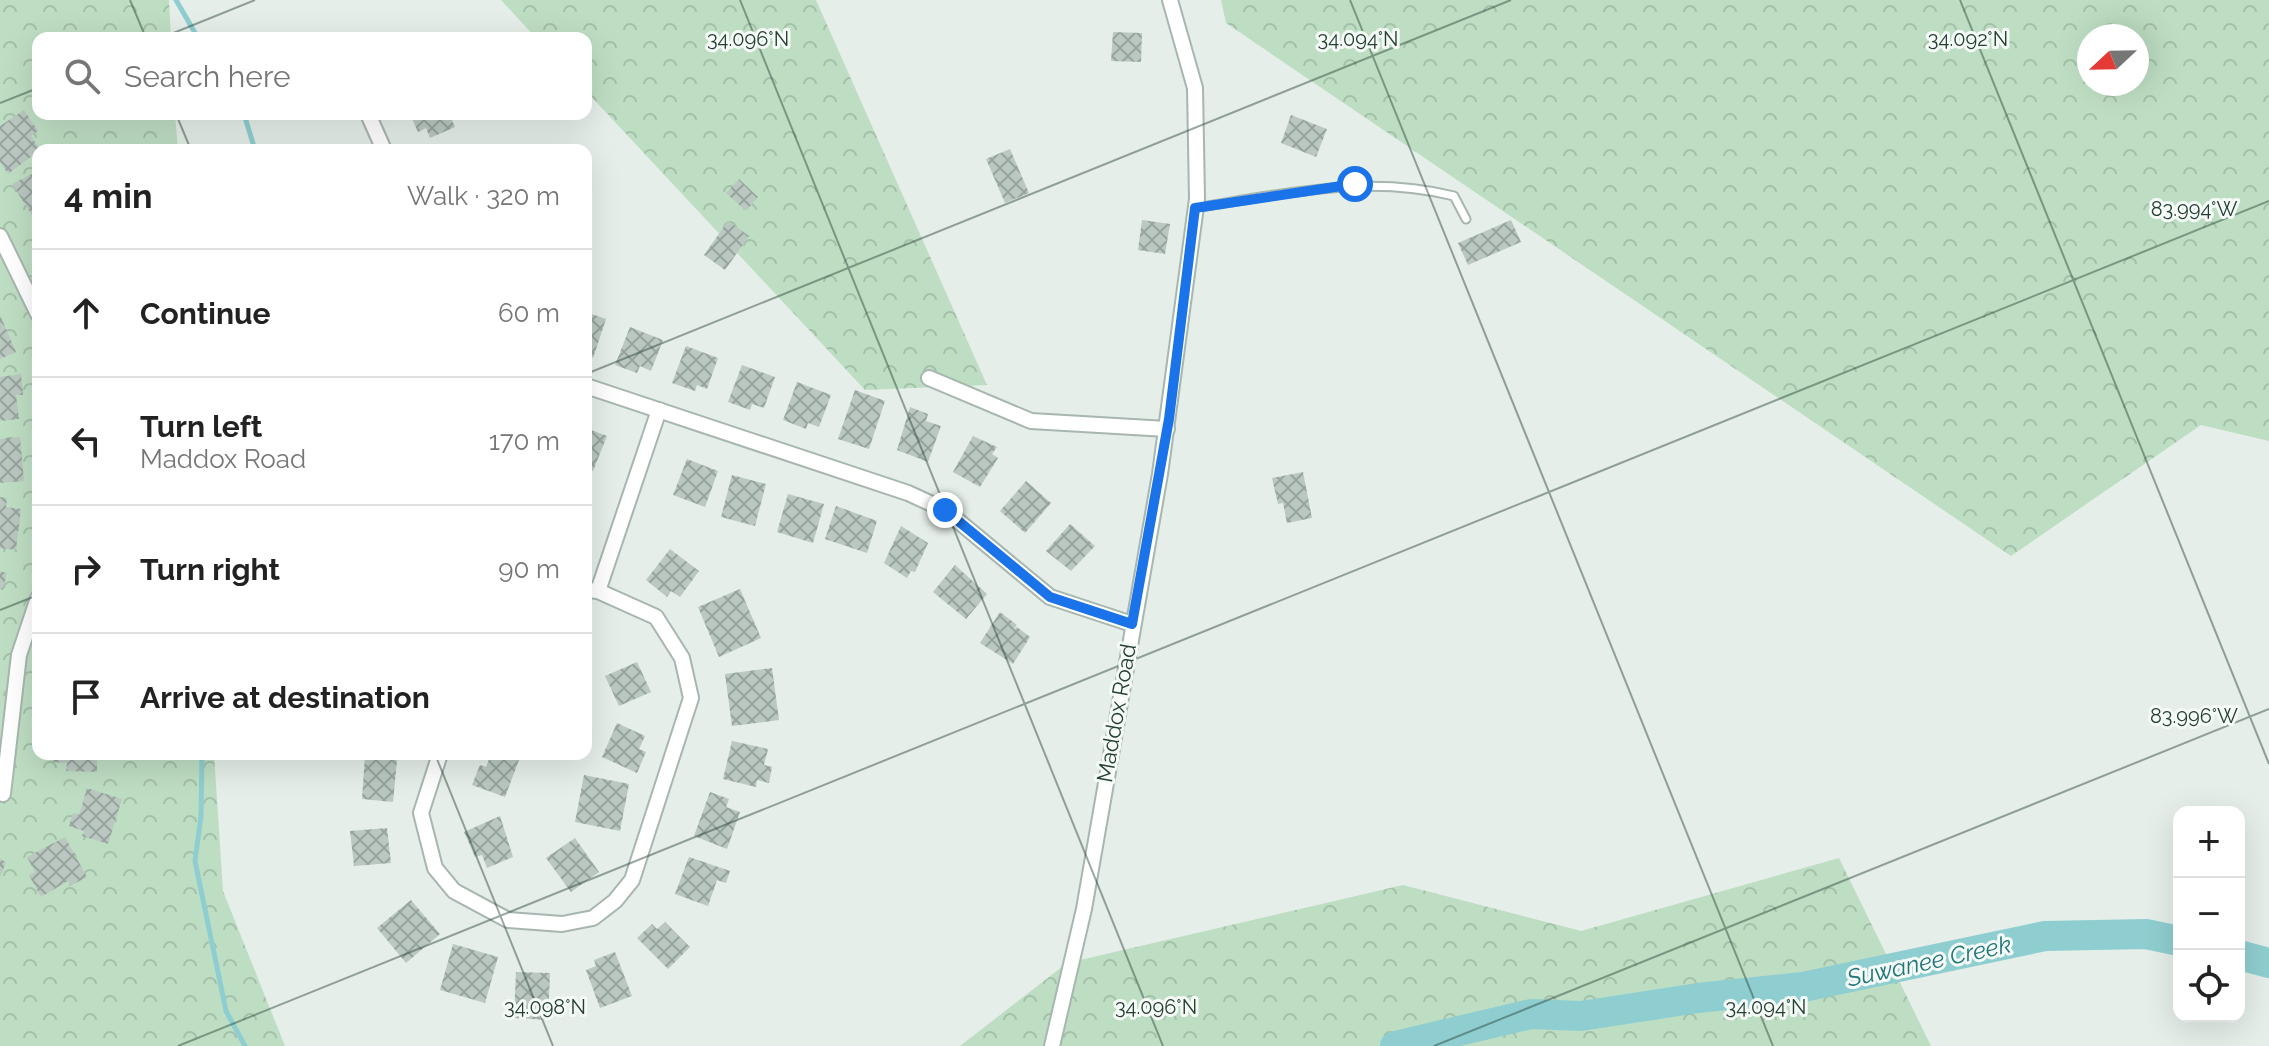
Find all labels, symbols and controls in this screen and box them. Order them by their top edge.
north arrow [2077,24,2149,96]
text: 34.096°N [707,27,789,51]
text: 34.094°N [1318,27,1398,51]
text: 34.092°N [1928,27,2008,51]
search box [32,32,592,120]
icon: search [60,54,104,98]
text: Search here [124,59,291,94]
route start [1337,166,1373,202]
text: 4 min [64,176,152,216]
text: Walk · 320 m [407,181,560,211]
text: 83.994°W [2151,197,2237,221]
icon: ahead [64,291,108,335]
text: Continue [140,296,271,331]
text: 60 m [498,298,560,328]
text: Turn left [140,409,262,444]
icon: left [64,419,108,463]
text: 170 m [489,426,560,456]
text: Maddox Road [140,444,306,474]
route end [927,492,963,528]
icon: right [64,547,108,591]
text: Turn right [140,552,280,587]
text: 90 m [498,554,560,584]
street label: Maddox Road [1091,642,1141,784]
icon: arrive [64,675,108,719]
text: Arrive at destination [140,680,430,715]
text: 83.996°W [2150,704,2238,728]
map controls [2173,806,2245,1022]
button: + [2173,806,2245,878]
button: − [2173,878,2245,950]
water label: Suwanee Creek [1843,929,2014,993]
button: locate [2173,950,2245,1022]
text: 34.098°N [504,995,586,1019]
text: 34.096°N [1115,995,1197,1019]
text: 34.094°N [1726,995,1806,1019]

